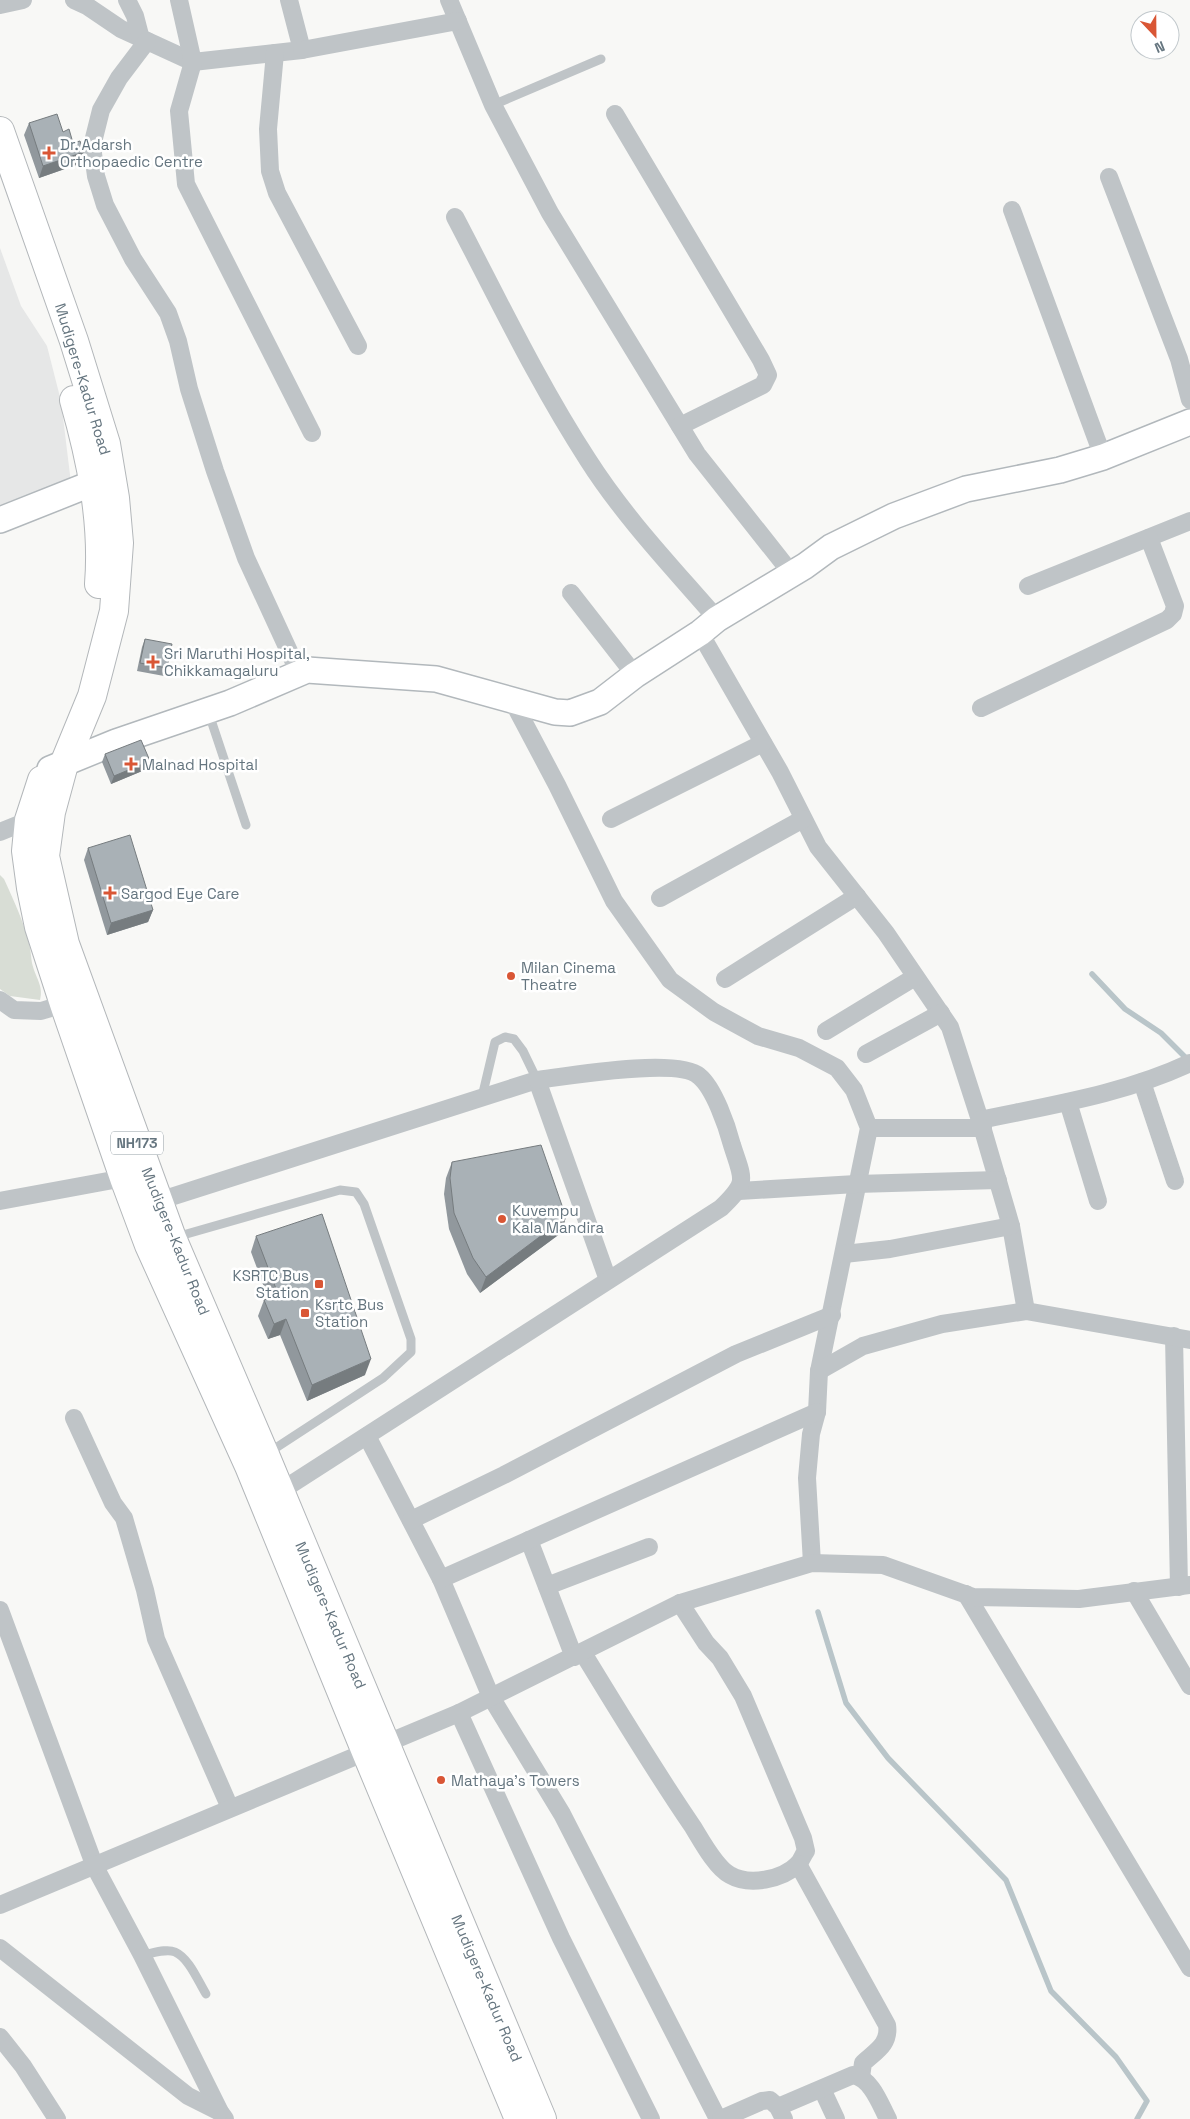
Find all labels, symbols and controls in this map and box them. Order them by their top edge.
north arrow [1130,10,1180,60]
text: N [1152,37,1168,57]
place label: Dr. Adarsh Orthopaedic Centre [60,135,203,171]
marker: Dr. Adarsh Orthopaedic Centre [42,146,56,160]
street label: Mudigere-Kadur Road [51,301,115,457]
place label: Sri Maruthi Hospital, Chikkamagaluru [164,644,310,680]
marker: Sri Maruthi Hospital, Chikkamagaluru [146,655,160,669]
place label: Malnad Hospital [142,755,258,774]
marker: Malnad Hospital [124,757,138,771]
place label: Sargod Eye Care [121,884,240,903]
marker: Sargod Eye Care [103,886,117,900]
place label: Milan Cinema Theatre [521,958,616,994]
marker: Milan Cinema Theatre [505,970,517,982]
road number: NH173 [111,1132,163,1154]
street label: Mudigere-Kadur Road [138,1164,214,1318]
place label: Kuvempu Kala Mandira [512,1201,604,1237]
marker: Kuvempu Kala Mandira [496,1213,508,1225]
place label: KSRTC Bus Station [233,1266,309,1302]
marker: KSRTC Bus Station [313,1278,325,1290]
place label: Ksrtc Bus Station [315,1295,384,1331]
marker: Ksrtc Bus Station [299,1307,311,1319]
street label: Mudigere-Kadur Road [291,1539,371,1691]
place label: Mathaya's Towers [451,1771,580,1790]
marker: Mathaya's Towers [435,1774,447,1786]
street label: Mudigere-Kadur Road [447,1912,527,2064]

